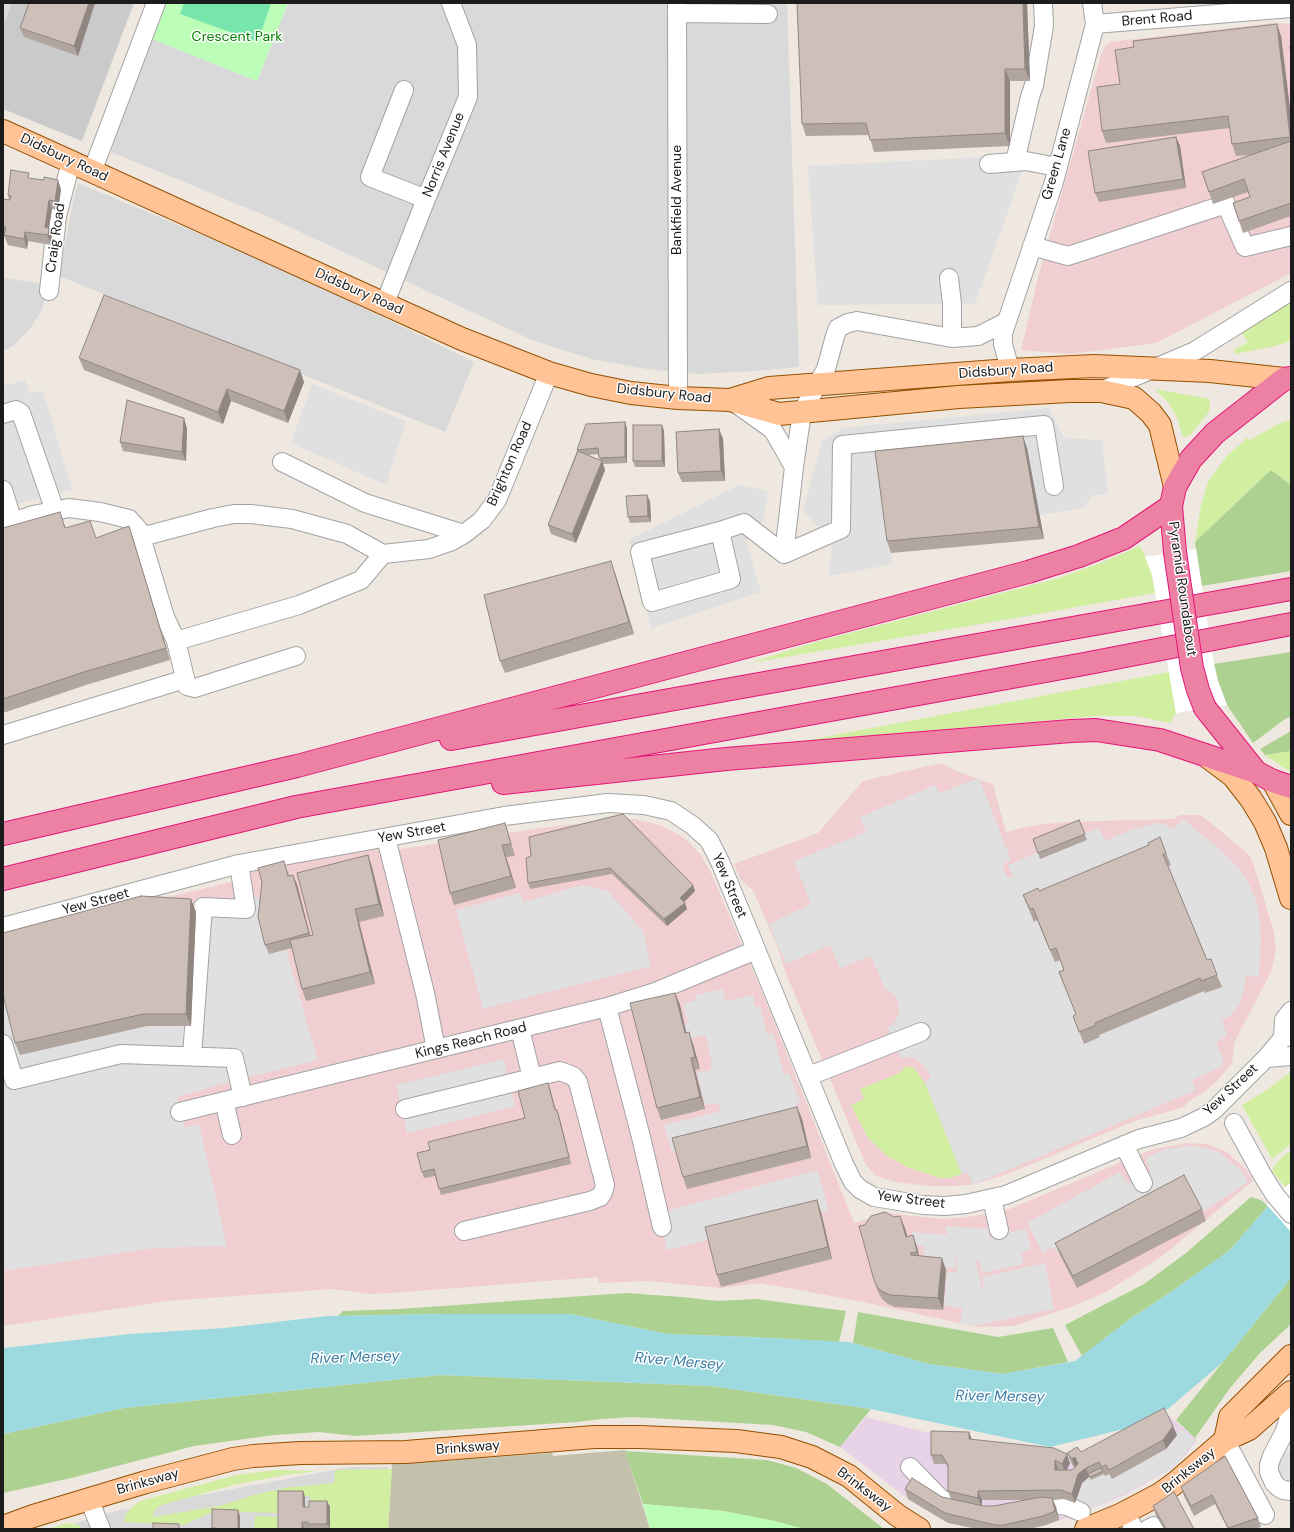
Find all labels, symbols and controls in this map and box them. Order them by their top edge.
street label: Brent Road [1121,8,1193,30]
park label: Crescent Park [192,29,282,45]
street label: Norris Avenue [419,110,469,200]
street label: Green Lane [1039,126,1075,202]
street label: Didsbury Road [17,130,111,186]
street label: Bankfield Avenue [669,145,685,255]
street label: Craig Road [43,202,69,274]
street label: Didsbury Road [312,265,406,319]
street label: Didsbury Road [958,359,1054,383]
street label: Didsbury Road [616,381,712,407]
street label: Brighton Road [484,419,536,509]
street label: Pyramid Roundabout [1164,520,1200,658]
street label: Yew Street [377,819,447,847]
street label: Yew Street [708,851,750,921]
street label: Yew Street [61,885,131,919]
street label: Kings Reach Road [414,1019,528,1063]
street label: Yew Street [1200,1060,1262,1120]
street label: Yew Street [876,1187,946,1213]
water label: River Mersey [310,1347,400,1369]
water label: River Mersey [634,1349,724,1375]
water label: River Mersey [955,1387,1045,1407]
street label: Brinksway [435,1437,501,1459]
street label: Brinksway [1159,1444,1219,1498]
street label: Brinksway [833,1464,895,1516]
street label: Brinksway [115,1465,181,1499]

